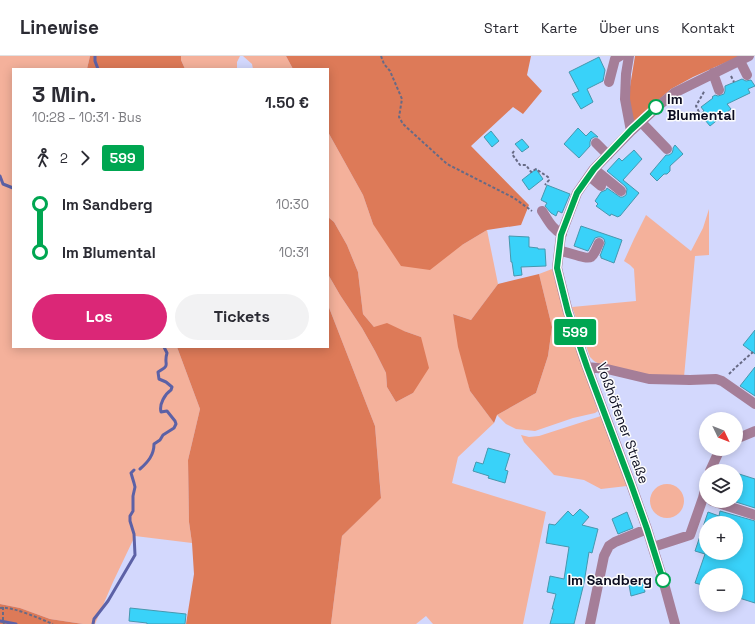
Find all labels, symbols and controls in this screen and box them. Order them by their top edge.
text: Linewise [20,15,99,40]
text: Start [484,19,519,37]
text: Karte [541,19,577,37]
text: Über uns [599,19,659,37]
text: Kontakt [681,19,735,37]
text: 3 Min. [32,80,96,108]
place label: Im Blumental [667,90,735,124]
text: 1.50 € [265,93,309,112]
marker: Im Blumental [648,99,664,115]
text: 10:28 – 10:31 · Bus [32,109,142,126]
icon: walk [32,147,54,169]
icon: forward [74,147,96,169]
text: 599 [110,149,136,167]
text: 2 [60,150,68,167]
text: Im Sandberg [62,195,153,214]
text: 10:30 [276,196,309,213]
text: Im Blumental [62,243,156,262]
text: 10:31 [279,244,309,261]
button: Los [32,294,167,340]
button: Tickets [175,294,309,340]
line badge: 599 [552,319,598,345]
text: 599 [562,323,588,341]
street label: Voßhöfener Straße [593,360,653,486]
north arrow [699,412,743,456]
map controls [699,412,743,612]
button: layers [699,464,743,508]
button: + [699,516,743,560]
button: − [699,568,743,612]
place label: Im Sandberg [567,571,652,589]
marker: Im Sandberg [655,572,671,588]

